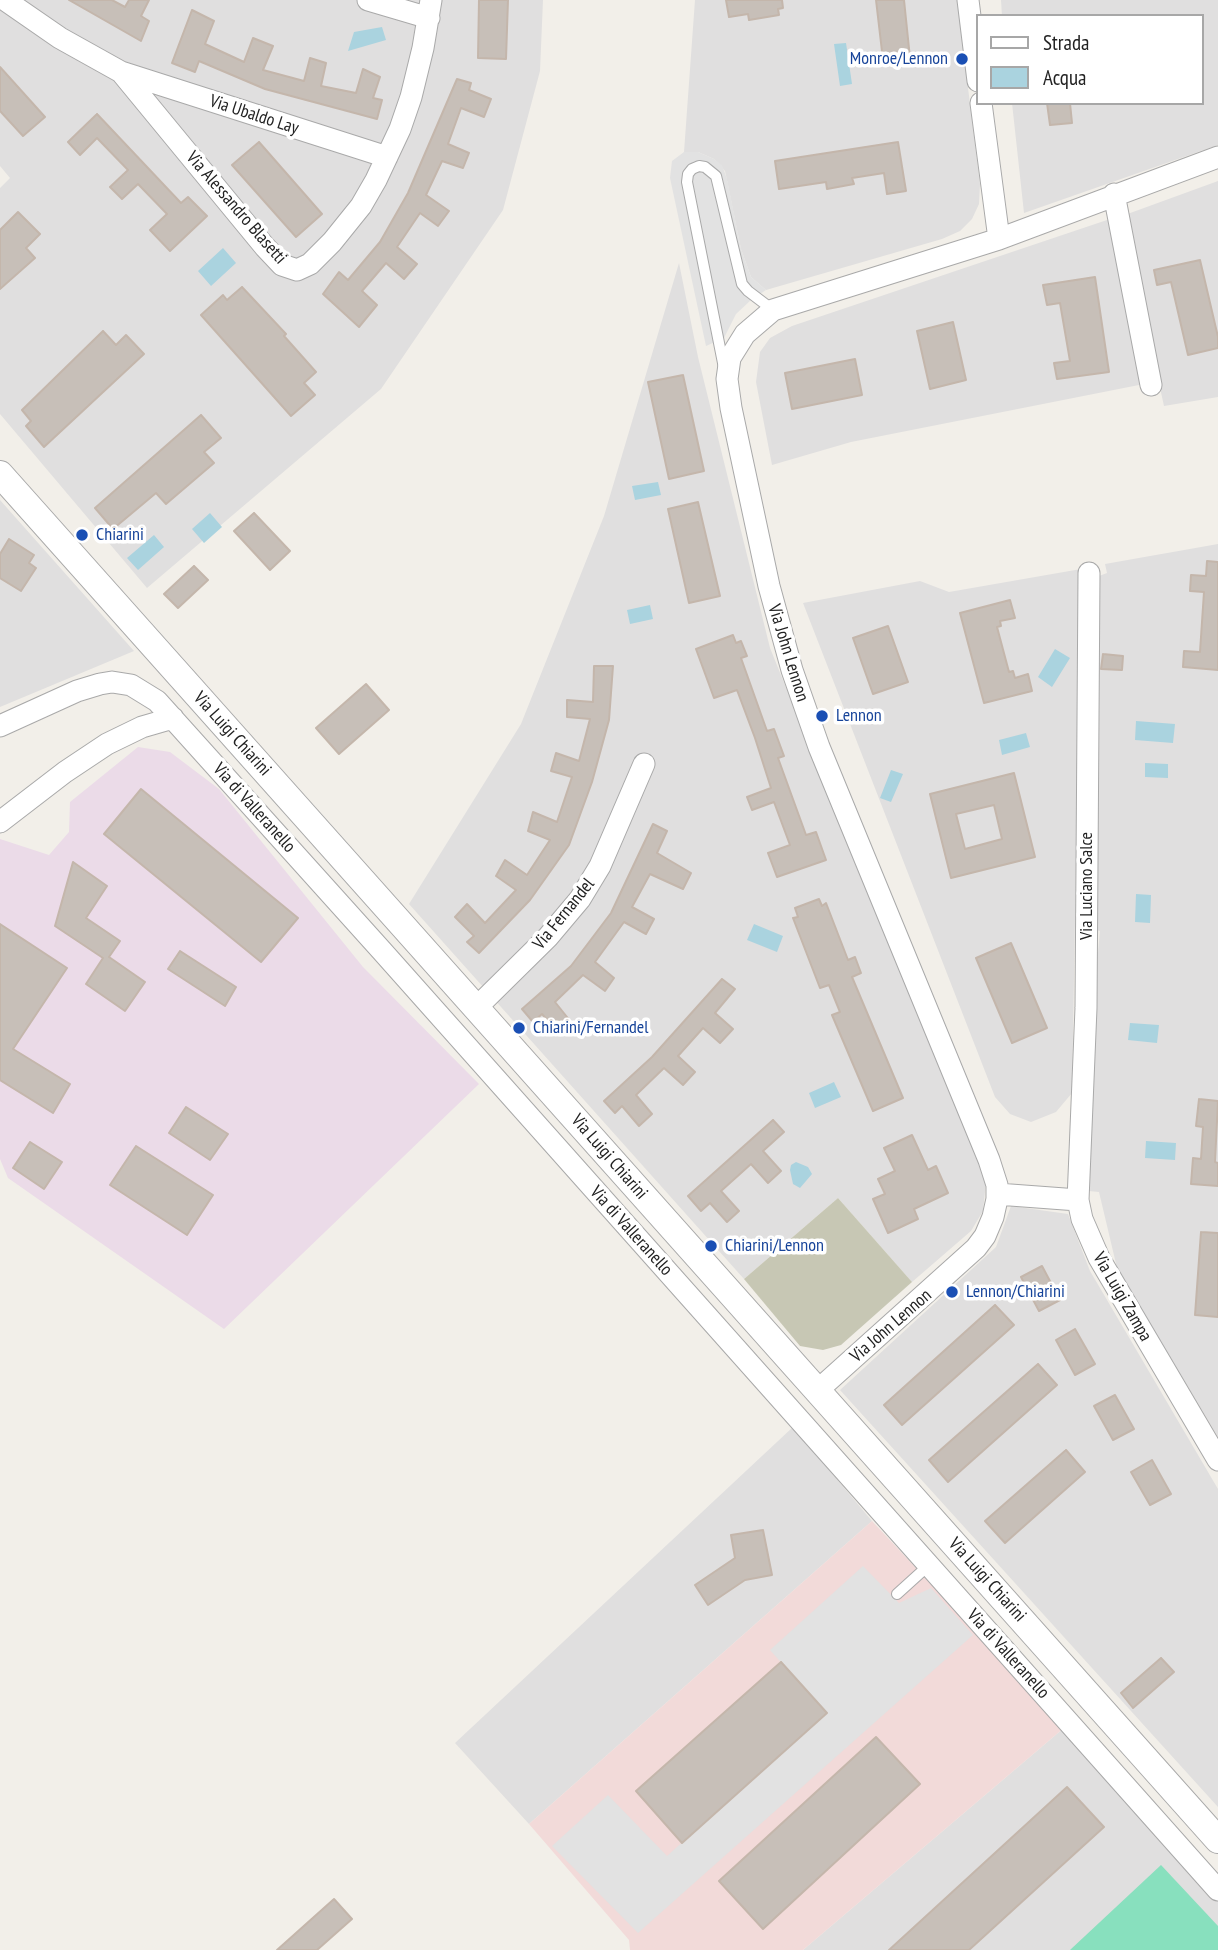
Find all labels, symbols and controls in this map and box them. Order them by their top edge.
legend [976,14,1204,105]
text: Strada [1043,29,1089,56]
place label: Monroe/Lennon [850,48,948,70]
marker: Monroe/Lennon [954,51,970,67]
text: Acqua [1043,64,1086,91]
street label: Via Ubaldo Lay [207,90,301,140]
street label: Via Alessandro Blasetti [181,147,291,269]
place label: Chiarini [96,524,144,546]
marker: Chiarini [74,527,90,543]
street label: Via John Lennon [763,602,813,704]
street label: Via Luigi Chiarini [189,688,275,780]
place label: Lennon [836,705,882,727]
marker: Lennon [814,708,830,724]
street label: Via di Valleranello [208,759,300,857]
street label: Via Luciano Salce [1076,832,1098,940]
street label: Via Fernandel [529,874,599,954]
place label: Chiarini/Fernandel [533,1017,648,1039]
marker: Chiarini/Fernandel [511,1020,527,1036]
street label: Via Luigi Chiarini [566,1110,652,1204]
street label: Via di Valleranello [585,1182,677,1280]
place label: Chiarini/Lennon [725,1235,824,1257]
marker: Chiarini/Lennon [703,1238,719,1254]
street label: Via Luigi Zampa [1088,1249,1156,1345]
place label: Lennon/Chiarini [966,1281,1065,1303]
marker: Lennon/Chiarini [944,1284,960,1300]
street label: Via John Lennon [846,1285,936,1367]
street label: Via Luigi Chiarini [944,1534,1030,1626]
street label: Via di Valleranello [962,1605,1054,1703]

